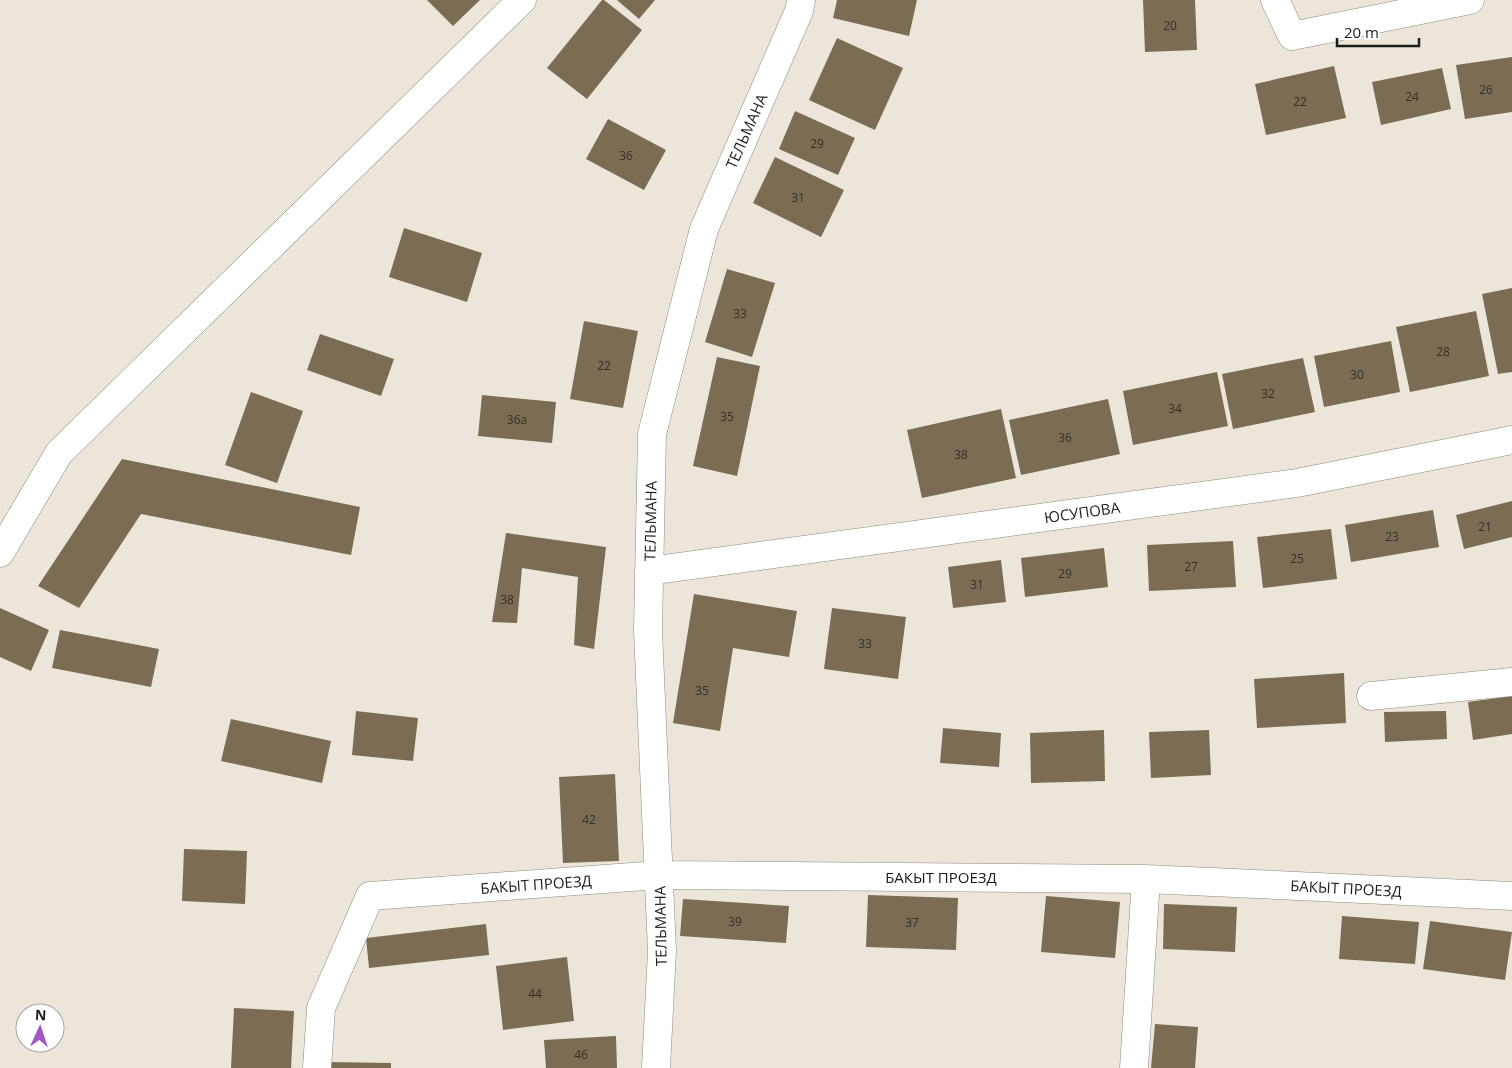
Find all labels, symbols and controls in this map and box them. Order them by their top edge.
scale bar [1337,15,1420,47]
house number: 20 [1163,17,1177,34]
text: 20 m [1344,22,1379,42]
house number: 26 [1479,81,1493,98]
house number: 24 [1405,88,1419,105]
street label: ТЕЛЬМАНА [721,90,772,172]
house number: 22 [1293,93,1307,110]
house number: 29 [810,135,824,152]
house number: 36 [619,147,633,164]
house number: 31 [791,189,805,206]
house number: 33 [733,305,747,322]
house number: 28 [1436,343,1450,360]
house number: 22 [597,357,611,374]
house number: 30 [1350,366,1364,383]
house number: 32 [1261,385,1275,402]
house number: 34 [1168,400,1182,417]
house number: 35 [720,408,734,425]
house number: 36а [507,411,527,428]
house number: 36 [1058,429,1072,446]
house number: 38 [954,446,968,463]
street label: ТЕЛЬМАНА [639,480,661,561]
street label: ЮСУПОВА [1043,497,1122,527]
house number: 21 [1478,518,1492,535]
house number: 23 [1385,528,1399,545]
house number: 25 [1290,550,1304,567]
house number: 27 [1184,558,1198,575]
house number: 29 [1058,565,1072,582]
house number: 31 [970,576,984,593]
house number: 38 [500,591,514,608]
house number: 33 [858,635,872,652]
house number: 35 [695,682,709,699]
house number: 42 [582,811,596,828]
street label: БАКЫТ ПРОЕЗД [885,867,997,887]
street label: БАКЫТ ПРОЕЗД [480,870,592,898]
street label: БАКЫТ ПРОЕЗД [1290,875,1402,901]
street label: ТЕЛЬМАНА [649,885,671,966]
house number: 39 [728,913,742,930]
house number: 37 [905,914,919,931]
house number: 44 [528,985,542,1002]
north arrow [15,1003,65,1053]
text: N [35,1005,47,1024]
house number: 46 [574,1046,588,1063]

